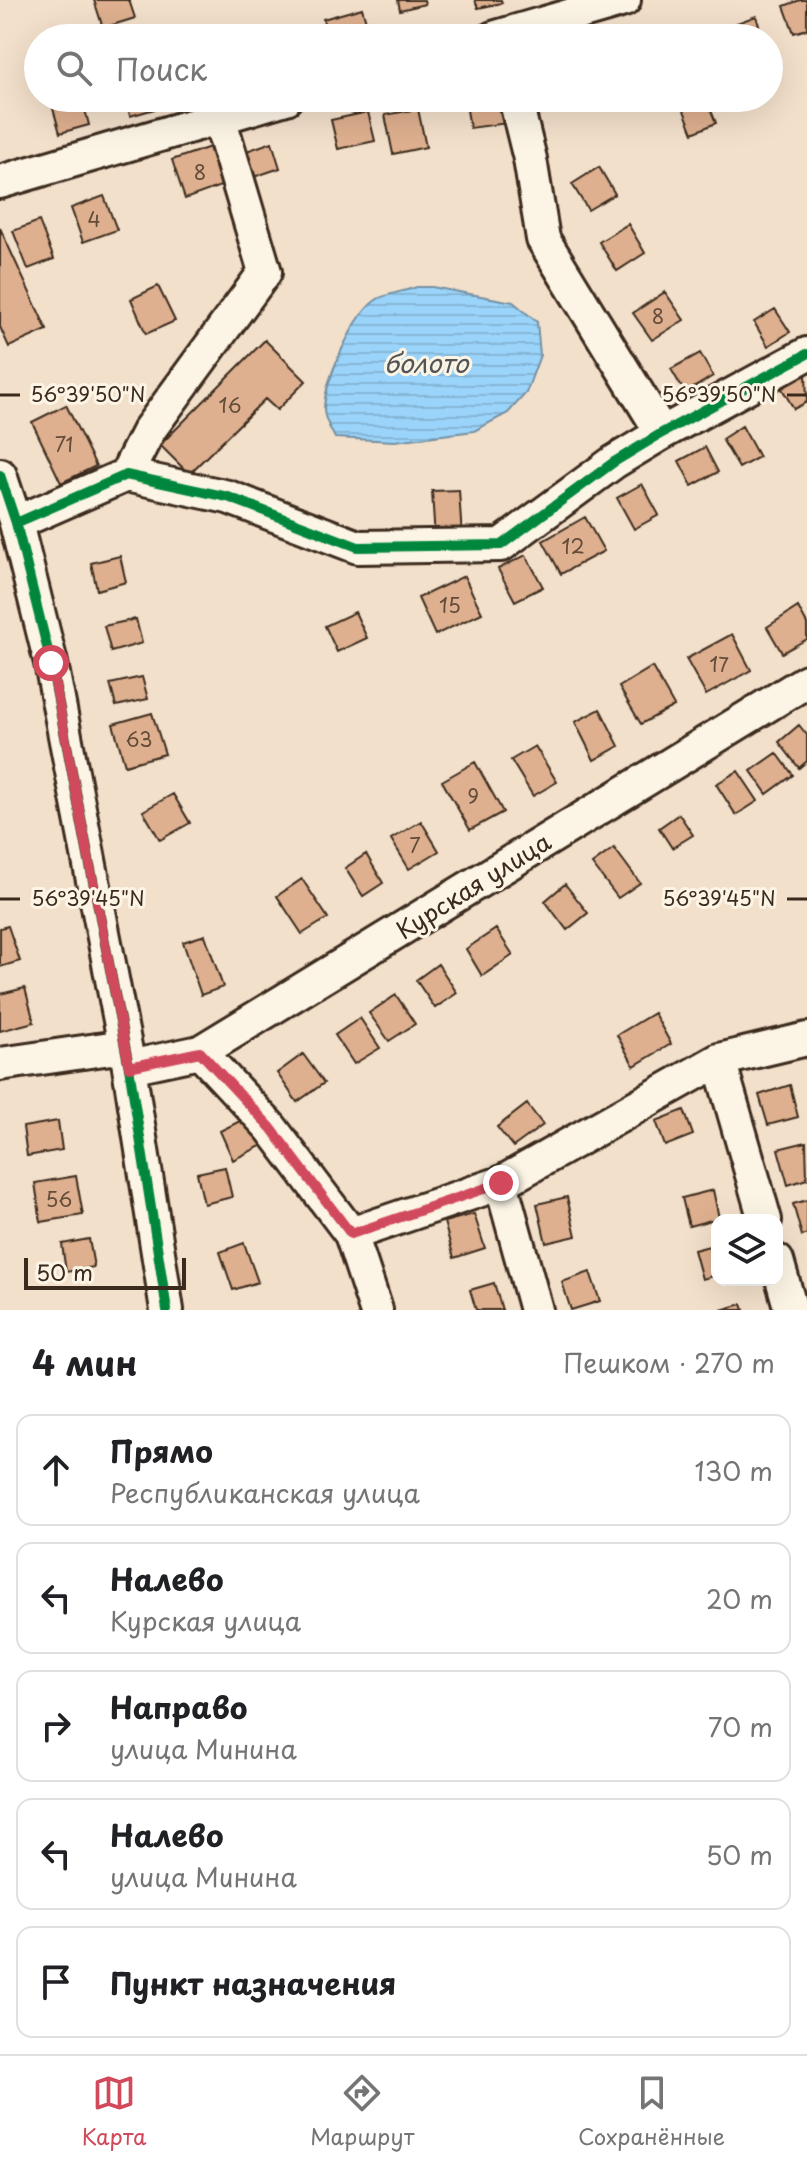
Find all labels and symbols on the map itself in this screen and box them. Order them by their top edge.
house number: 8 [194,157,206,187]
house number: 4 [87,204,101,234]
house number: 8 [652,301,664,331]
water label: болото [384,343,470,382]
text: 56°39'50"N [31,379,145,409]
text: 56°39'50"N [662,379,776,409]
house number: 16 [219,390,242,420]
house number: 71 [55,429,73,459]
house number: 12 [561,531,585,561]
house number: 15 [439,590,461,620]
route start [33,645,69,681]
house number: 17 [709,649,729,679]
house number: 63 [126,724,152,754]
house number: 9 [467,781,479,811]
street label: Курская улица [389,823,557,947]
house number: 7 [409,830,421,860]
text: 56°39'45"N [31,883,145,913]
text: 56°39'45"N [662,883,776,913]
route end [483,1165,519,1201]
house number: 56 [46,1184,72,1214]
scale bar [24,1254,186,1290]

